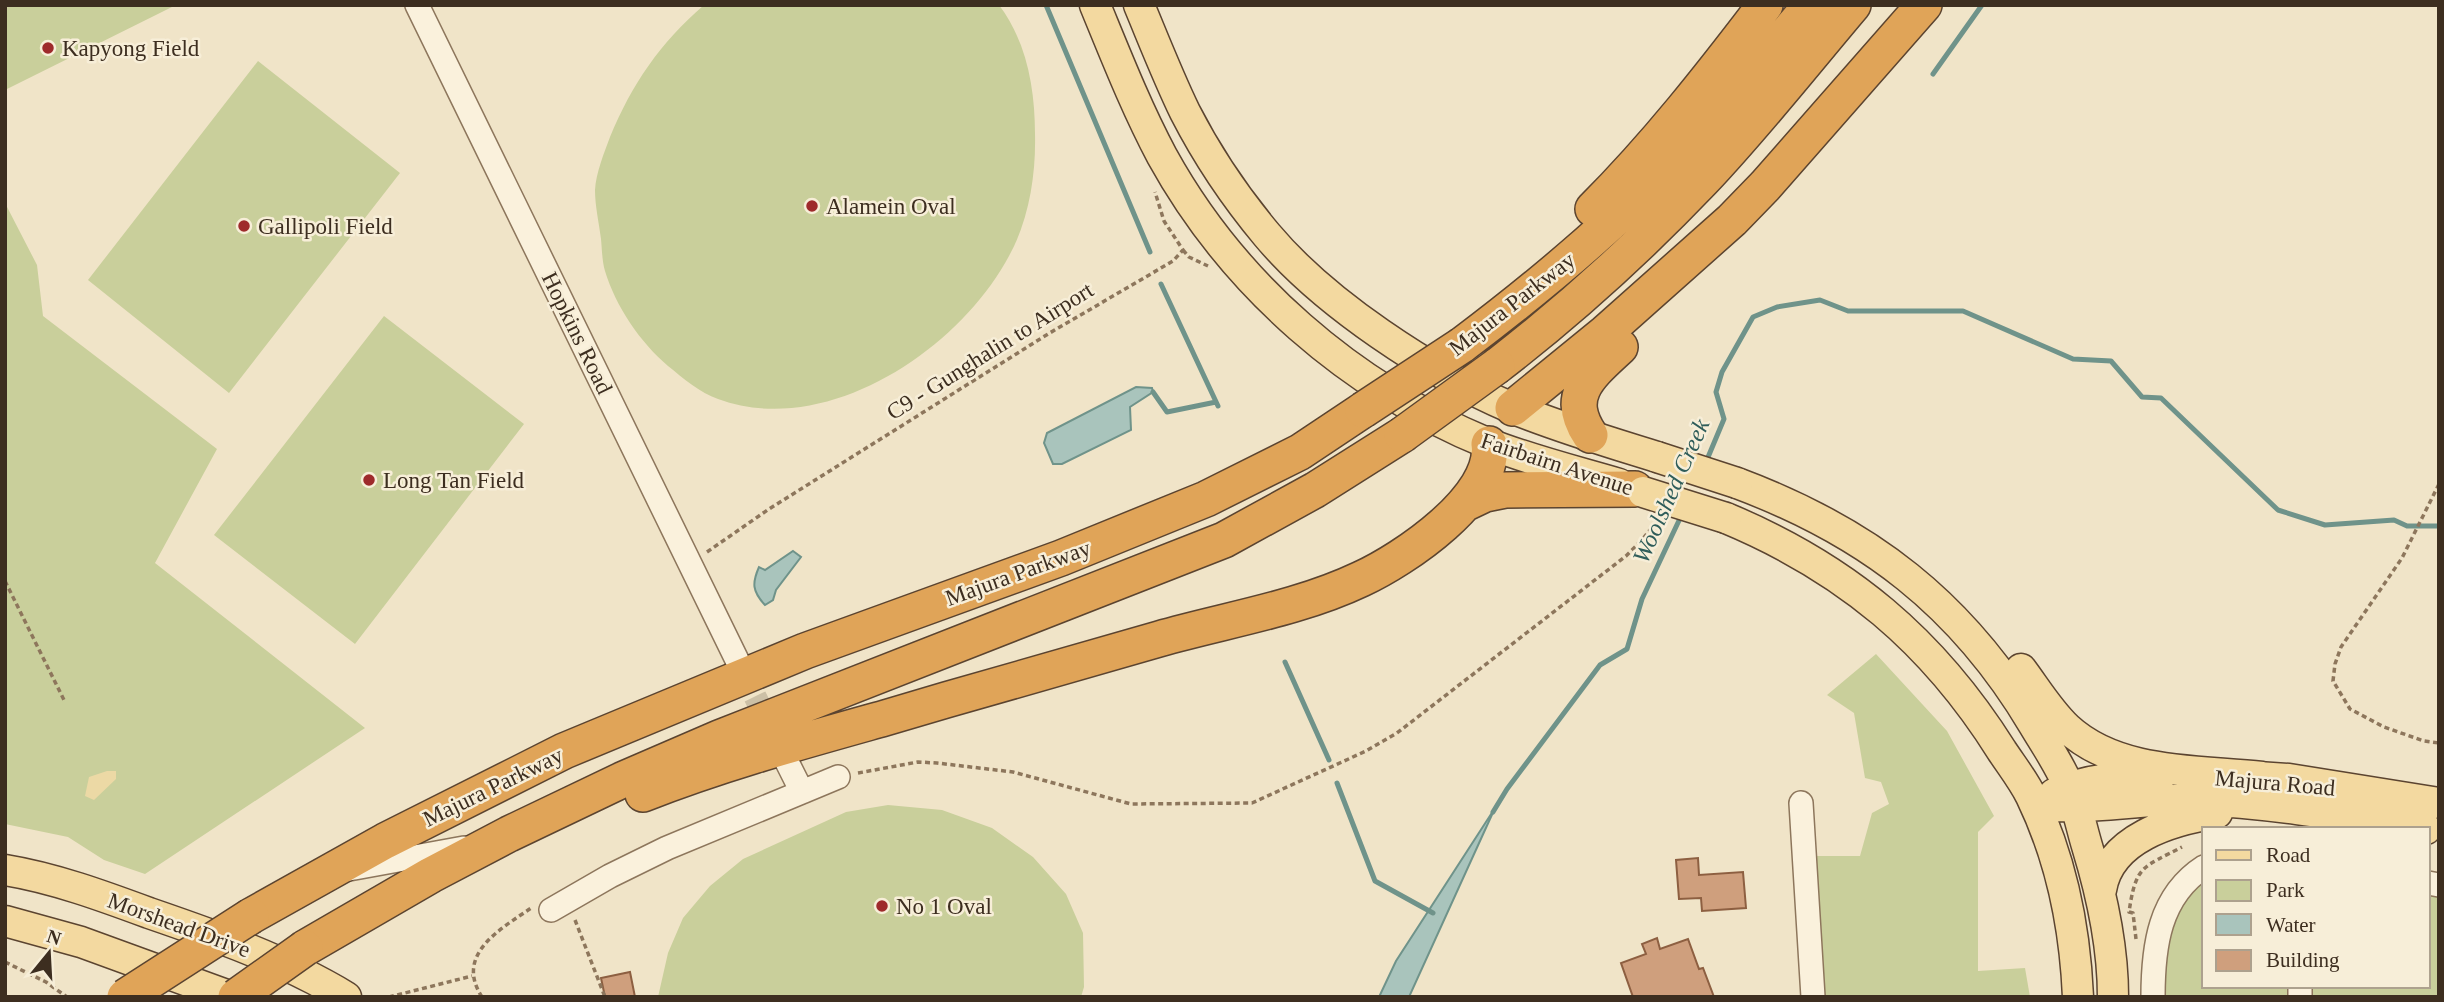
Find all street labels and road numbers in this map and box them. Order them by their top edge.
street label: Majura Parkway [1444,247,1580,361]
street label: Hopkins Road [537,268,617,398]
street label: C9 - Gunghalin to Airport [882,277,1098,425]
street label: Fairbairn Avenue [1478,428,1636,500]
street label: Majura Parkway [942,535,1094,611]
street label: Majura Parkway [419,742,568,832]
street label: Majura Road [2214,765,2337,801]
street label: Morshead Drive [104,888,254,962]

